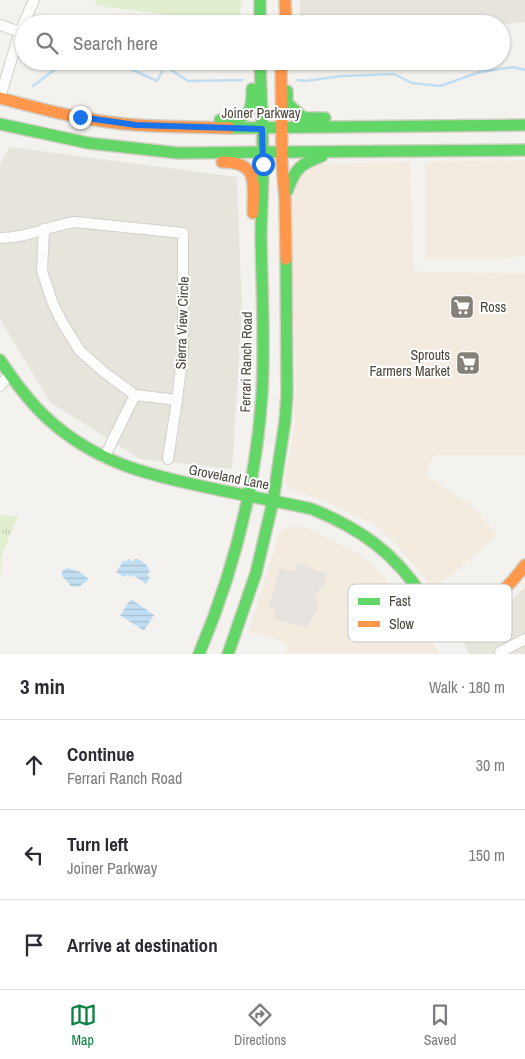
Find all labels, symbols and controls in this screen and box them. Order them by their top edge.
search box [15,15,510,70]
icon: search [33,29,61,57]
text: Search here [73,30,158,56]
street label: Joiner Parkway [221,104,301,122]
route end [69,106,92,129]
route start [252,153,275,176]
street label: Sierra View Circle [171,276,193,370]
supermarket icon: Ross [449,294,475,320]
place label: Ross [480,298,506,316]
street label: Ferrari Ranch Road [236,311,256,413]
place label: Sprouts Farmers Market [370,346,450,380]
supermarket icon: Sprouts Farmers Market [455,350,481,376]
street label: Groveland Lane [187,460,271,494]
legend [348,584,512,642]
text: Fast [389,592,411,610]
text: Slow [389,615,415,633]
text: 3 min [20,672,65,701]
text: Walk · 180 m [429,676,505,698]
text: Continue [67,741,135,767]
icon: ahead [20,751,48,779]
text: 30 m [476,754,505,776]
text: Ferrari Ranch Road [67,767,182,789]
text: Turn left [67,831,128,857]
icon: left [20,841,48,869]
text: 150 m [469,844,505,866]
text: Joiner Parkway [67,857,157,879]
icon: arrive [20,931,48,959]
text: Arrive at destination [67,932,218,958]
tab: Map [69,1001,97,1049]
tab: Directions [234,1001,286,1049]
tab: Saved [424,1001,456,1049]

